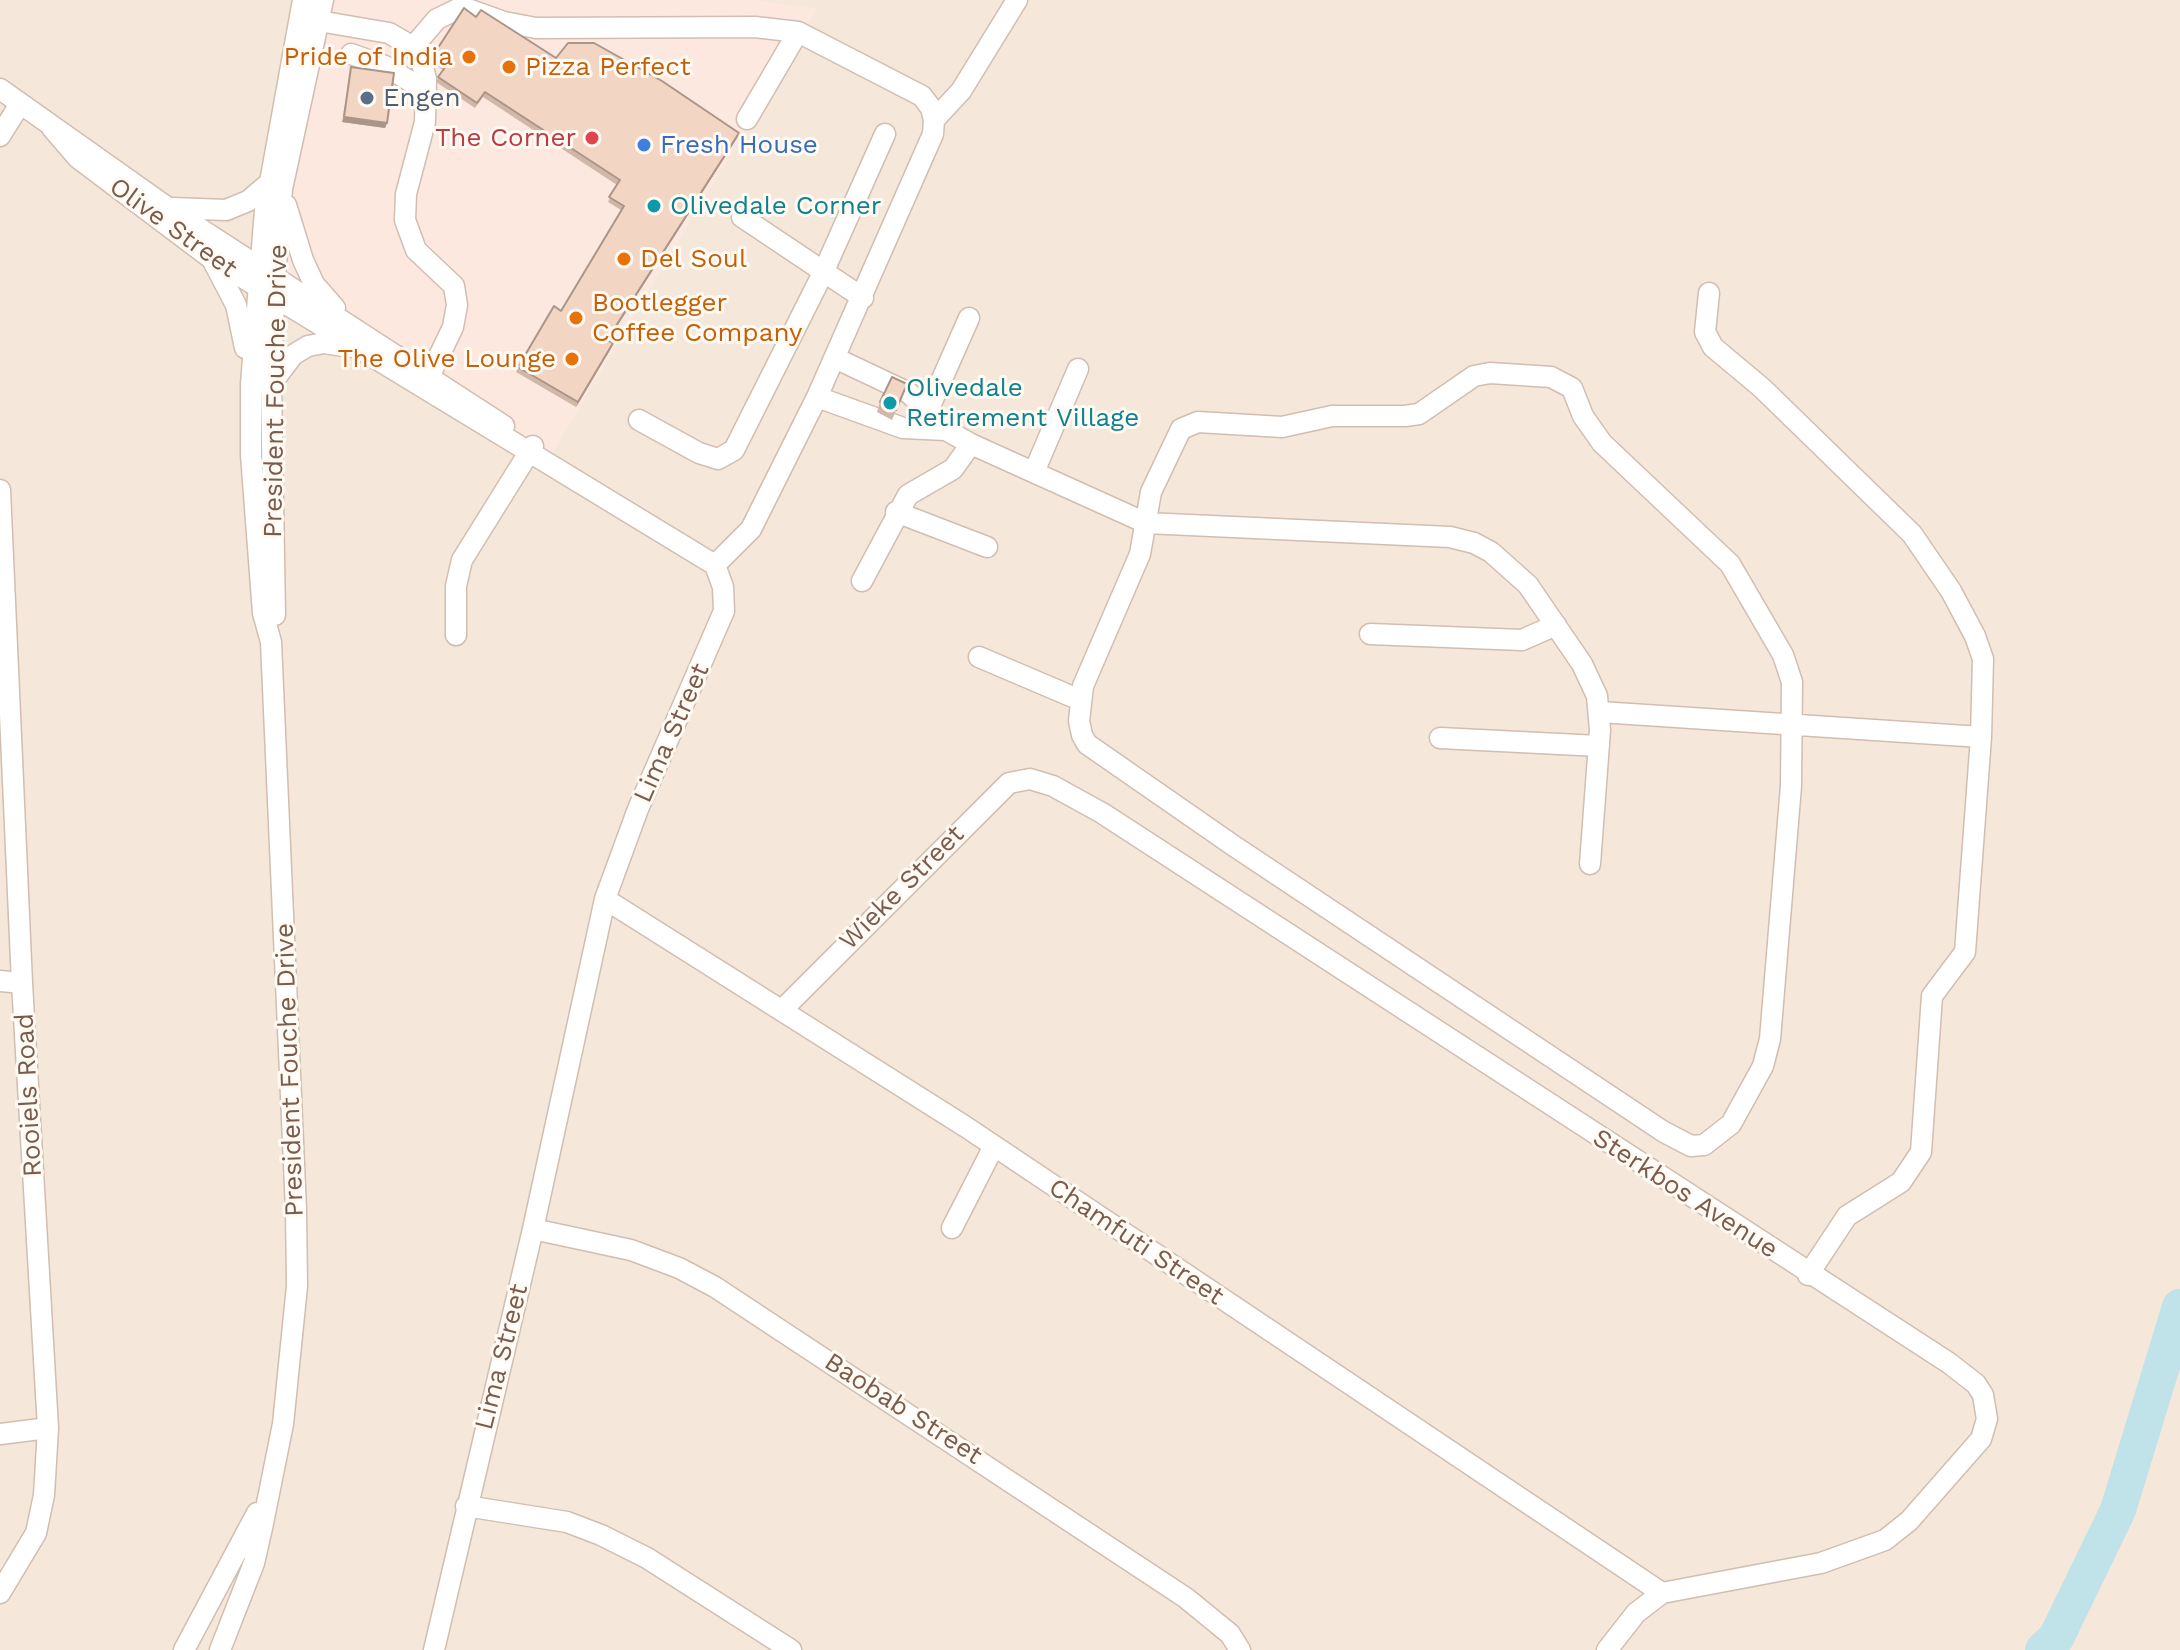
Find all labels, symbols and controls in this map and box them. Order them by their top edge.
place label: Pride of India [283,41,453,73]
marker: Pride of India [460,48,478,66]
place label: Pizza Perfect [525,51,691,83]
marker: Pizza Perfect [500,58,518,76]
place label: Engen [383,82,461,114]
marker: Engen [358,89,376,107]
place label: The Corner [435,122,576,154]
marker: The Corner [583,129,601,147]
place label: Fresh House [660,129,818,161]
marker: Fresh House [635,136,653,154]
street label: Olive Street [103,171,243,285]
place label: Olivedale Corner [670,190,881,222]
marker: Olivedale Corner [645,197,663,215]
place label: Del Soul [640,243,747,275]
street label: President Fouche Drive [258,244,294,538]
marker: Del Soul [615,250,633,268]
place label: Bootlegger Coffee Company [592,287,803,348]
marker: Bootlegger Coffee Company [567,309,585,327]
place label: The Olive Lounge [337,343,556,375]
marker: The Olive Lounge [563,350,581,368]
place label: Olivedale Retirement Village [906,372,1139,434]
marker: Olivedale Retirement Village [881,394,899,412]
street label: Lima Street [627,659,717,807]
street label: Wieke Street [833,819,971,957]
street label: President Fouche Drive [269,923,311,1217]
street label: Rooiels Road [9,1012,49,1178]
street label: Sterkbos Avenue [1587,1123,1783,1265]
street label: Chamfuti Street [1043,1172,1229,1312]
street label: Lima Street [469,1281,535,1433]
street label: Baobab Street [818,1346,988,1472]

